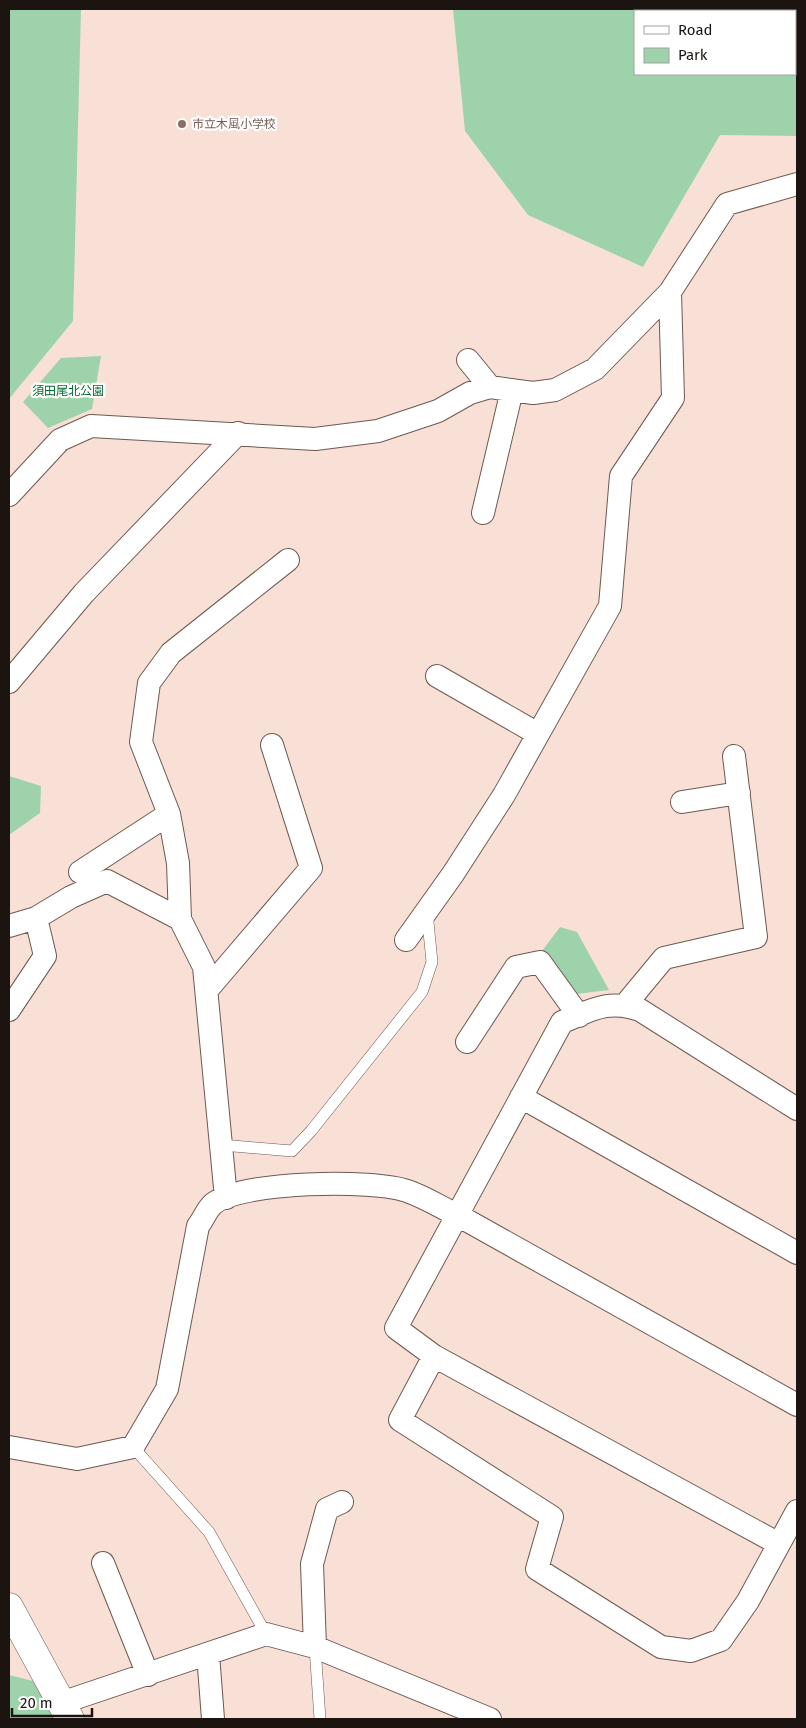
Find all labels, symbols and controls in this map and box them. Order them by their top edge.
legend [634,10,796,75]
text: Road [678,21,713,39]
text: Park [678,46,708,64]
place label: 市立木風小学校 [192,117,276,131]
marker: 市立木風小学校 [176,118,188,130]
park label: 須田尾北公園 [32,384,104,398]
scale bar [12,1686,92,1718]
text: 20 m [20,1694,53,1712]

